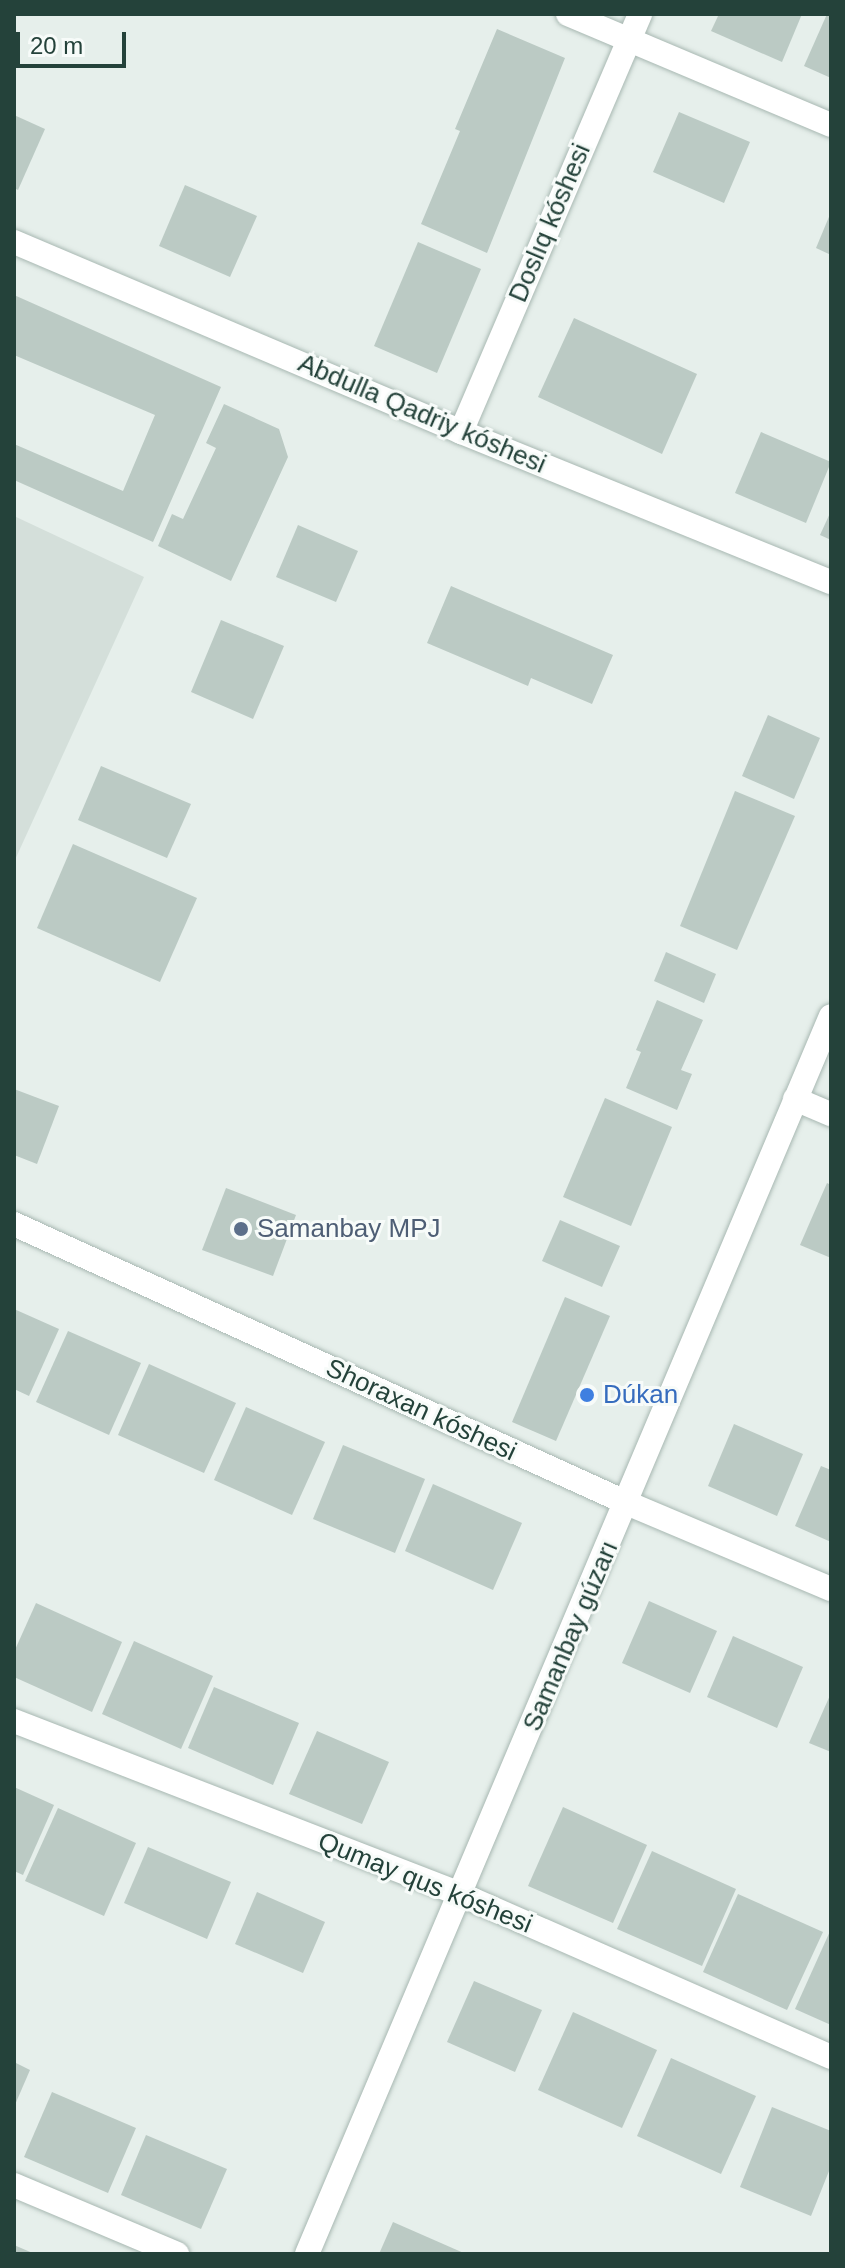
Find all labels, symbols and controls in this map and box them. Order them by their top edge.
scale bar [20,16,130,66]
text: 20 m [30,32,83,59]
street label: Doslıq kóshesi [503,139,597,307]
street label: Abdulla Qadriy kóshesi [294,348,550,480]
place label: Samanbay MPJ [257,1213,441,1245]
marker: Samanbay MPJ [232,1220,250,1238]
street label: Shoraxan kóshesi [321,1352,521,1468]
place label: Dúkan [603,1379,678,1411]
marker: Dúkan [578,1386,596,1404]
street label: Samanbay gúzarı [517,1536,625,1736]
street label: Qumay qus kóshesi [313,1826,537,1940]

